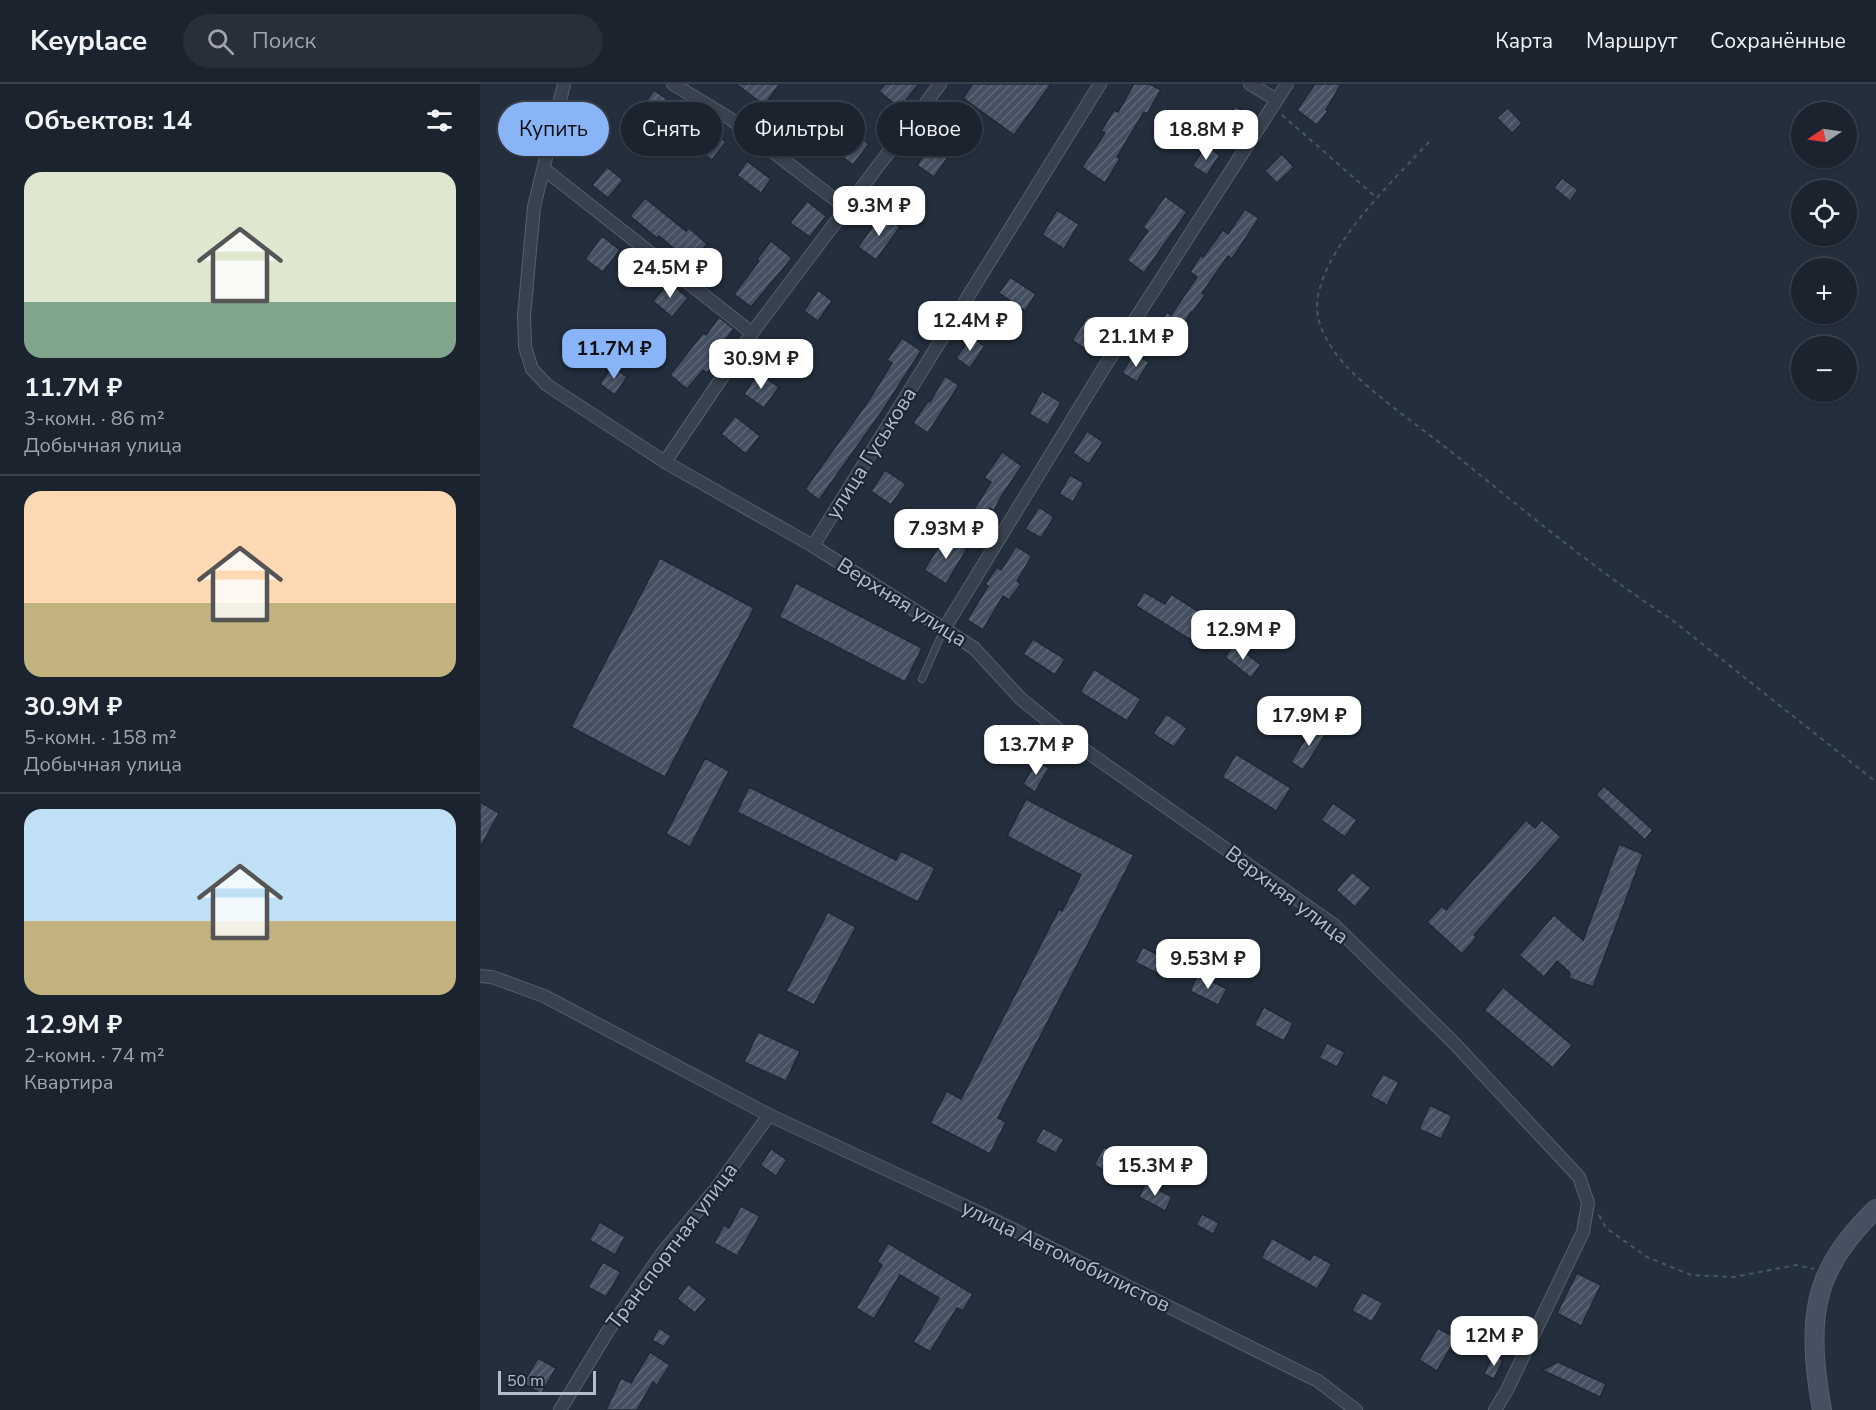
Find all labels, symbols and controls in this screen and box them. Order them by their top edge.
search box [183,14,603,68]
text: Keyplace [30,22,147,60]
icon: search [204,25,237,58]
text: Поиск [252,26,316,56]
text: Карта [1495,27,1553,55]
text: Маршрут [1586,27,1677,55]
text: Сохранённые [1710,27,1846,55]
chip: Купить [498,102,609,156]
chip: Снять [621,102,722,156]
chip: Фильтры [734,102,865,156]
chip: Новое [877,102,982,156]
north arrow [1791,102,1857,168]
map controls [1791,102,1857,402]
text: Объектов: 14 [24,103,192,138]
icon: filters [423,104,456,137]
pin: 18.8M ₽ [1151,110,1261,161]
text: 18.8M ₽ [1168,116,1244,143]
button: locate [1791,180,1857,246]
pin: 9.3M ₽ [830,186,928,237]
text: 9.3M ₽ [847,192,911,219]
icon: home [186,211,294,319]
pin: 24.5M ₽ [615,248,725,299]
text: 24.5M ₽ [632,254,708,281]
button: + [1791,258,1857,324]
pin: 12.4M ₽ [915,301,1025,352]
text: 12.4M ₽ [932,307,1008,334]
pin: 21.1M ₽ [1081,317,1191,368]
text: 21.1M ₽ [1098,323,1174,350]
pin: 11.7M ₽ [559,329,669,380]
text: 11.7M ₽ [576,335,652,362]
button: − [1791,336,1857,402]
pin: 30.9M ₽ [706,339,816,390]
text: 30.9M ₽ [723,345,799,372]
text: 11.7M ₽ [24,370,122,405]
street label: улица Гуськова [819,381,923,525]
text: 3-комн. · 86 m² [24,405,165,432]
text: Добычная улица [24,432,182,459]
pin: 7.93M ₽ [891,509,1001,560]
text: 7.93M ₽ [908,515,984,542]
icon: home [186,530,294,638]
street label: Верхняя улица [832,551,972,653]
pin: 12.9M ₽ [1188,610,1298,661]
text: 12.9M ₽ [1205,616,1281,643]
text: 30.9M ₽ [24,689,122,724]
pin: 17.9M ₽ [1254,696,1364,747]
text: 17.9M ₽ [1271,702,1347,729]
text: 5-комн. · 158 m² [24,724,177,751]
pin: 13.7M ₽ [981,725,1091,776]
text: 13.7M ₽ [998,731,1074,758]
text: Добычная улица [24,751,182,778]
street label: Верхняя улица [1219,839,1355,951]
icon: home [186,848,294,956]
pin: 9.53M ₽ [1153,939,1263,990]
text: 9.53M ₽ [1170,945,1246,972]
text: 12.9M ₽ [24,1007,122,1042]
text: 2-комн. · 74 m² [24,1042,165,1069]
text: Квартира [24,1069,114,1096]
pin: 15.3M ₽ [1100,1146,1210,1197]
text: 15.3M ₽ [1117,1152,1193,1179]
street label: Транспортная улица [600,1157,744,1335]
street label: улица Автомобилистов [957,1193,1175,1319]
pin: 12M ₽ [1452,1316,1536,1367]
text: 12M ₽ [1465,1322,1523,1349]
scale bar [498,1368,596,1396]
text: 50 m [507,1370,544,1392]

